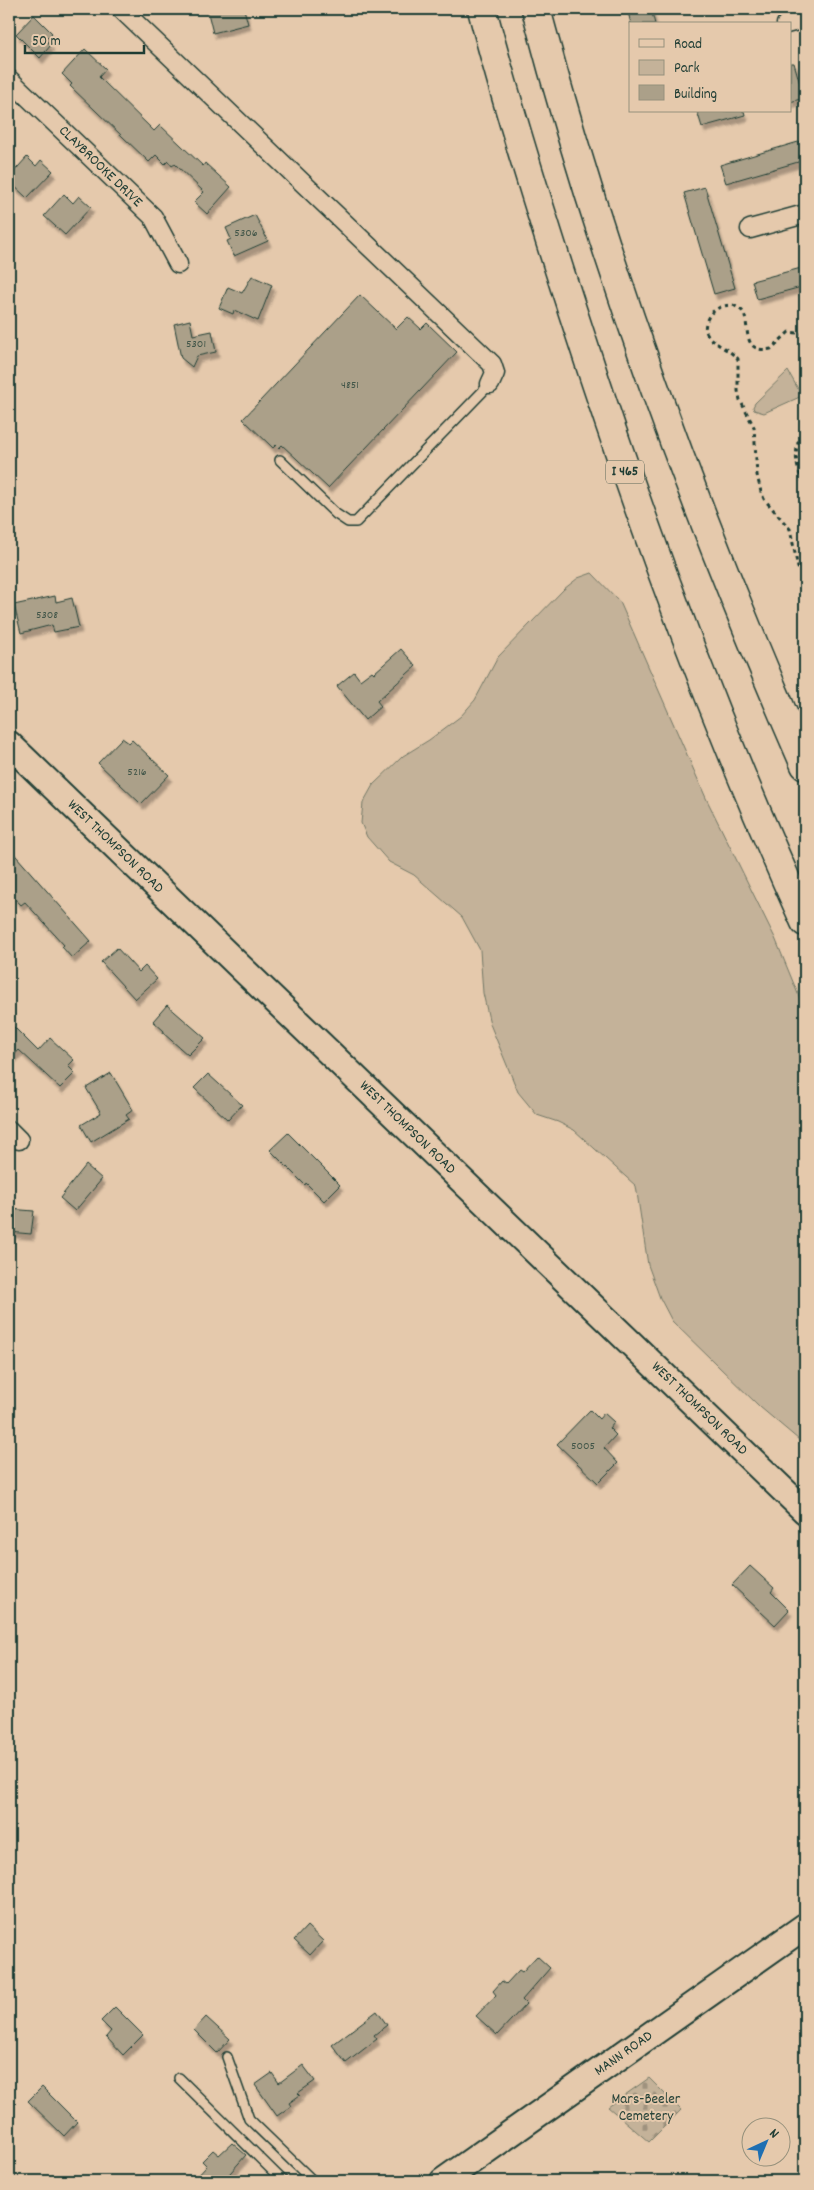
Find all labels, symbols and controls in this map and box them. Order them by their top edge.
scale bar [25,22,144,54]
legend [629,22,792,112]
text: 50 m [32,31,61,53]
text: Road [674,34,702,56]
text: Park [674,58,700,80]
text: Building [674,84,717,106]
street label: CLAYBROOKE DRIVE [53,121,147,213]
house number: 5306 [234,225,258,242]
house number: 5301 [186,336,206,353]
house number: 4851 [341,377,359,394]
road number: I 465 [606,461,644,484]
house number: 5308 [36,607,58,624]
house number: 5216 [127,764,147,781]
street label: WEST THOMPSON ROAD [62,795,169,899]
street label: WEST THOMPSON ROAD [354,1076,461,1180]
street label: WEST THOMPSON ROAD [646,1357,753,1461]
house number: 5005 [571,1438,595,1455]
street label: MANN ROAD [590,2026,658,2082]
park label: Mars-Beeler Cemetery [612,2089,681,2128]
north arrow [742,2118,792,2168]
text: N [764,2124,783,2144]

